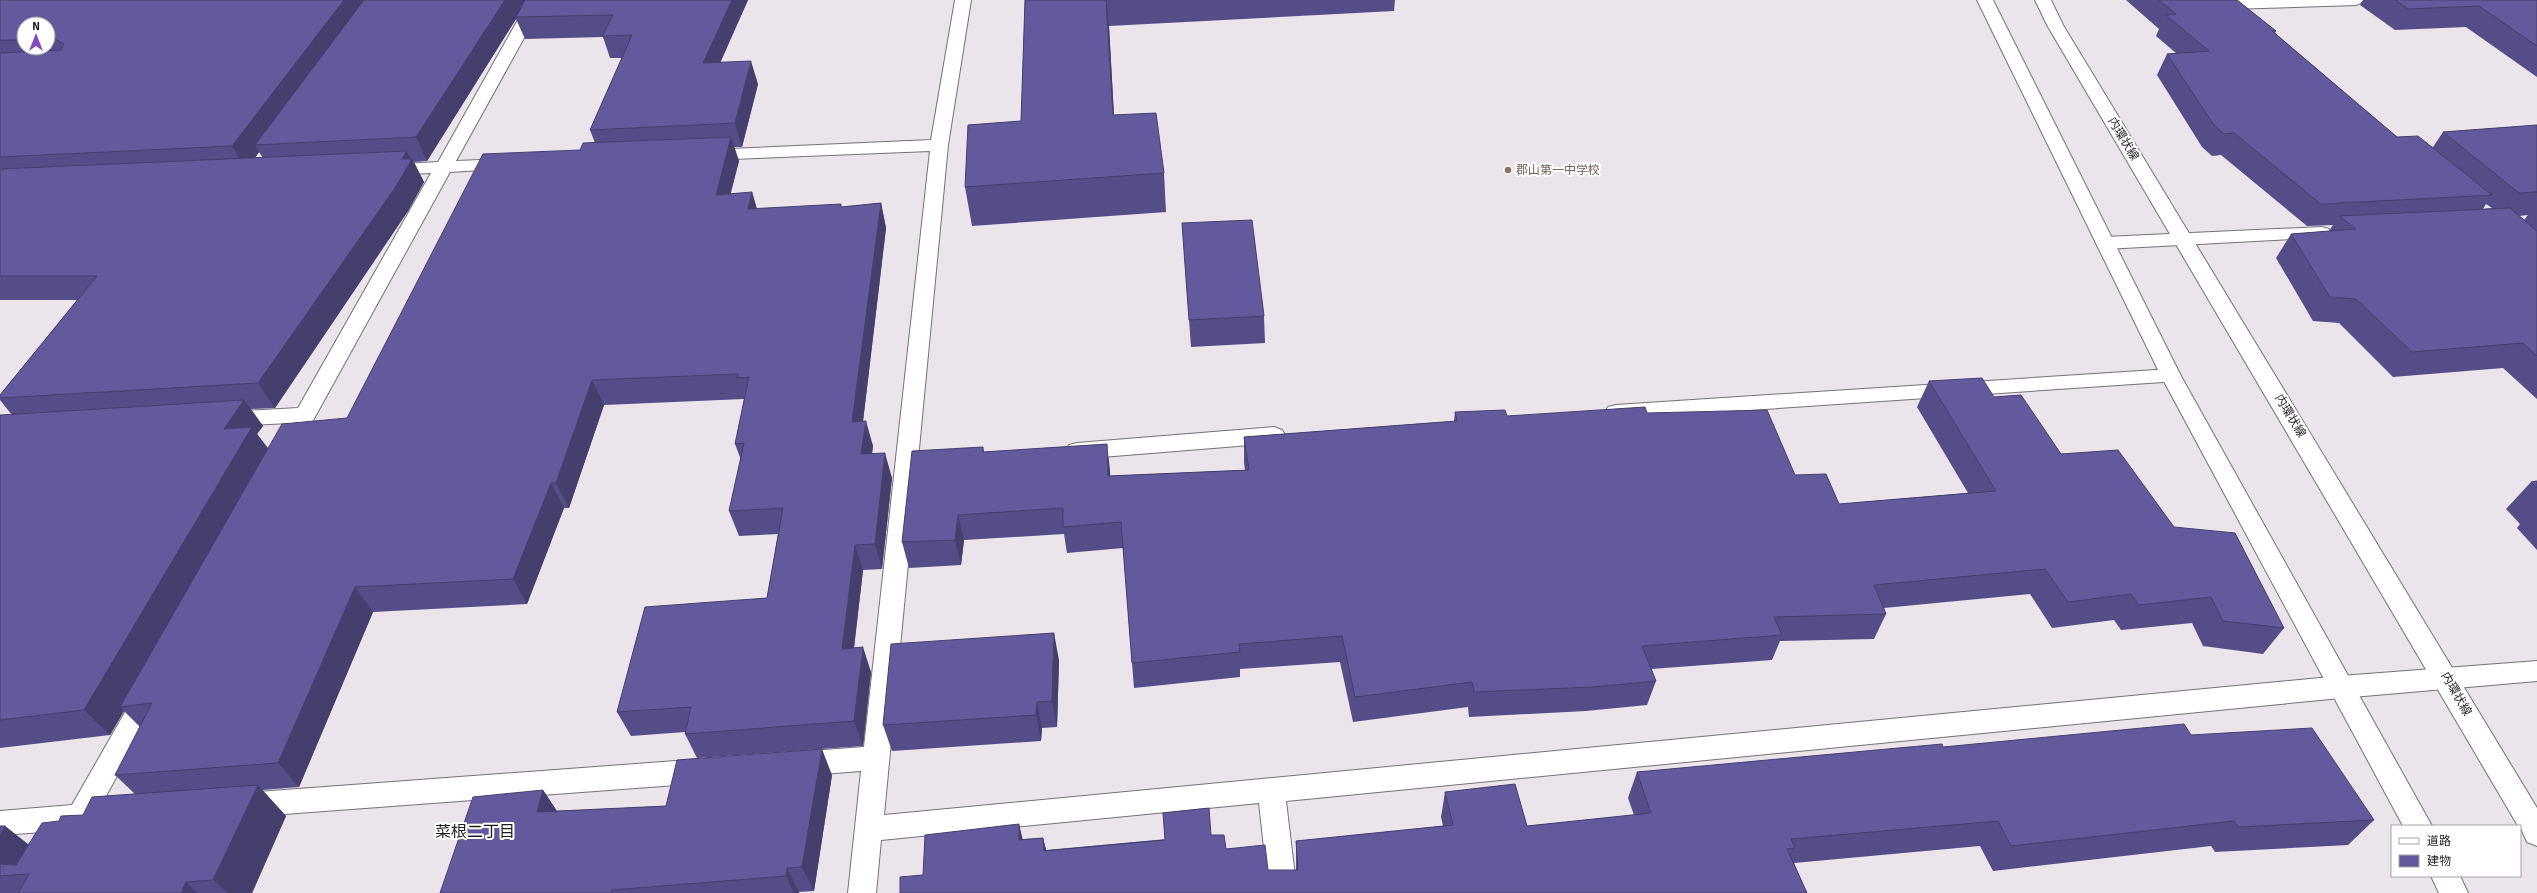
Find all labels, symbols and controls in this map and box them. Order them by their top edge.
north arrow [16,16,56,56]
text: N [32,20,40,33]
street label: 内環状線 [2104,115,2142,163]
place label: 郡山第一中学校 [1516,163,1600,178]
marker: 郡山第一中学校 [1503,165,1513,175]
street label: 内環状線 [2271,392,2309,440]
street label: 内環状線 [2438,669,2474,719]
district label: 菜根二丁目 [435,822,515,842]
legend [2391,825,2521,877]
text: 道路 [2427,834,2451,849]
text: 建物 [2427,854,2451,869]

